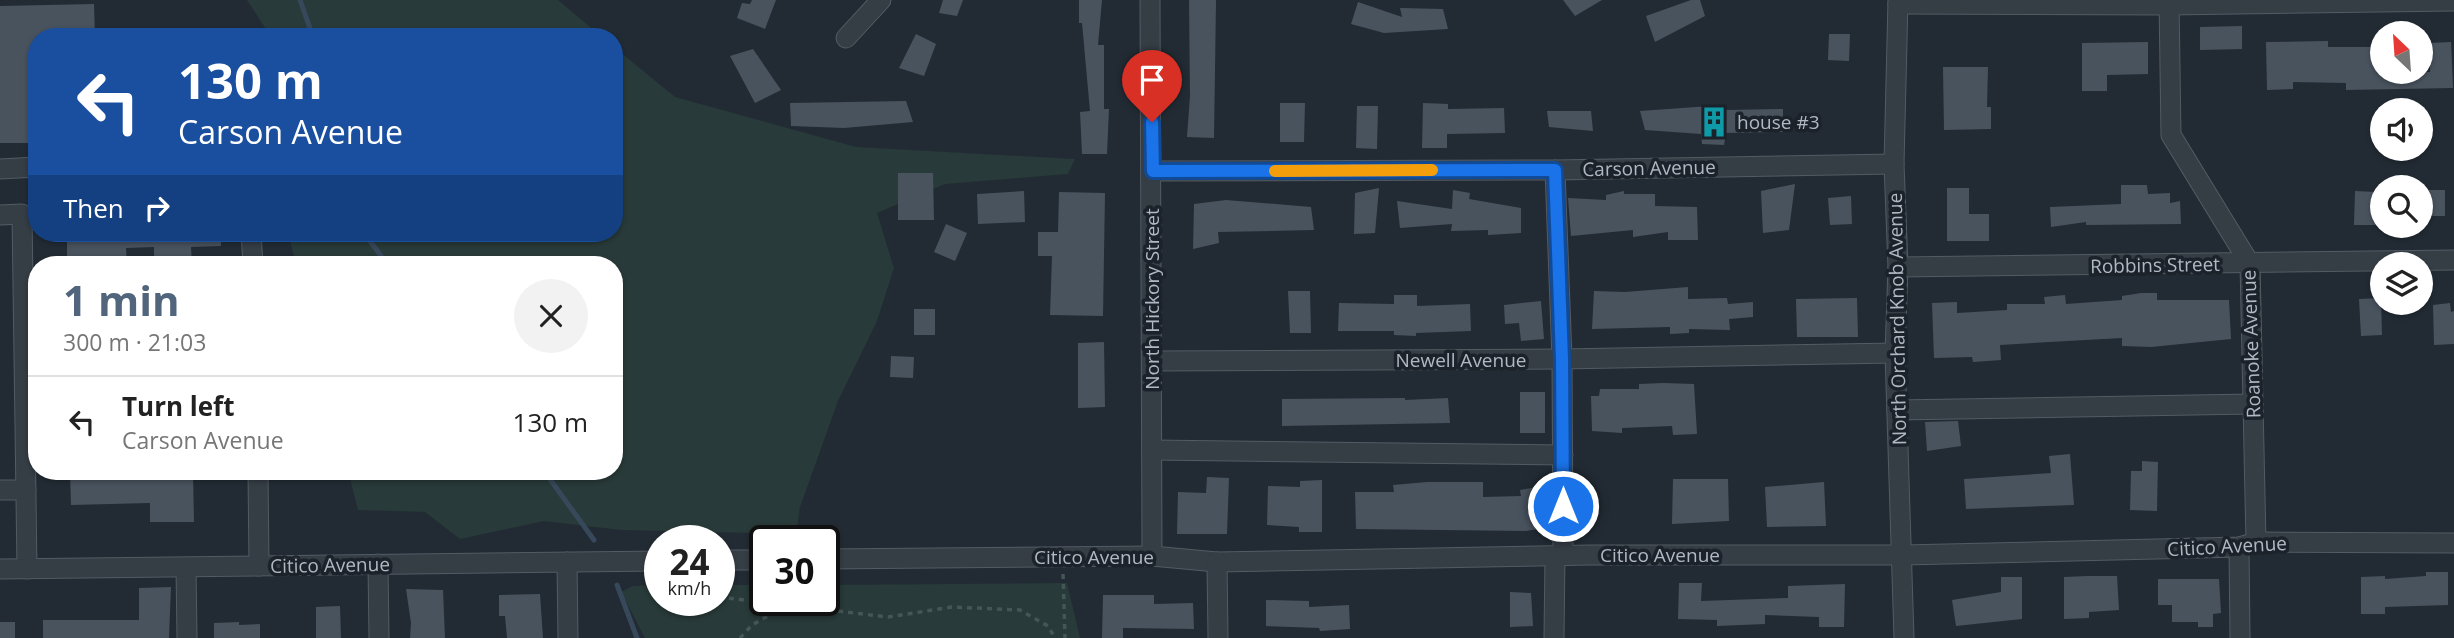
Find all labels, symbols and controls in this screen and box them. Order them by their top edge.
north arrow [2370,21,2432,84]
map controls [2370,21,2433,315]
text: 130 m [178,47,323,113]
pin [1122,50,1182,122]
icon: left [63,56,154,147]
icon: arrive [1133,61,1171,99]
button: sound [2370,98,2433,161]
building icon: house #3 [1697,105,1731,139]
place label: house #3 [1737,109,1820,135]
text: Carson Avenue [178,110,403,153]
street label: Carson Avenue [1582,154,1716,182]
button: search [2370,175,2433,238]
icon: right [138,189,176,227]
text: Then [63,190,124,226]
street label: North Orchard Knob Avenue [1882,193,1912,445]
street label: North Hickory Street [1139,208,1165,390]
street label: Robbins Street [2090,251,2220,279]
button: layers [2370,252,2433,315]
street label: Roanoke Avenue [2235,269,2267,419]
text: 1 min [63,271,180,328]
button: close [514,279,588,353]
text: 300 m · 21:03 [63,326,206,358]
street label: Newell Avenue [1395,347,1527,373]
text: Turn left [122,388,234,424]
icon: left [63,403,101,441]
text: 130 m [513,404,588,440]
text: Carson Avenue [122,424,284,456]
position arrow [1526,469,1600,543]
speed limit sign: 30 [749,525,840,616]
street label: Citico Avenue [2166,530,2288,562]
text: 24 [669,538,710,585]
street label: Citico Avenue [1600,542,1720,568]
street label: Citico Avenue [1034,544,1154,570]
street label: Citico Avenue [270,551,390,579]
text: km/h [668,576,711,600]

